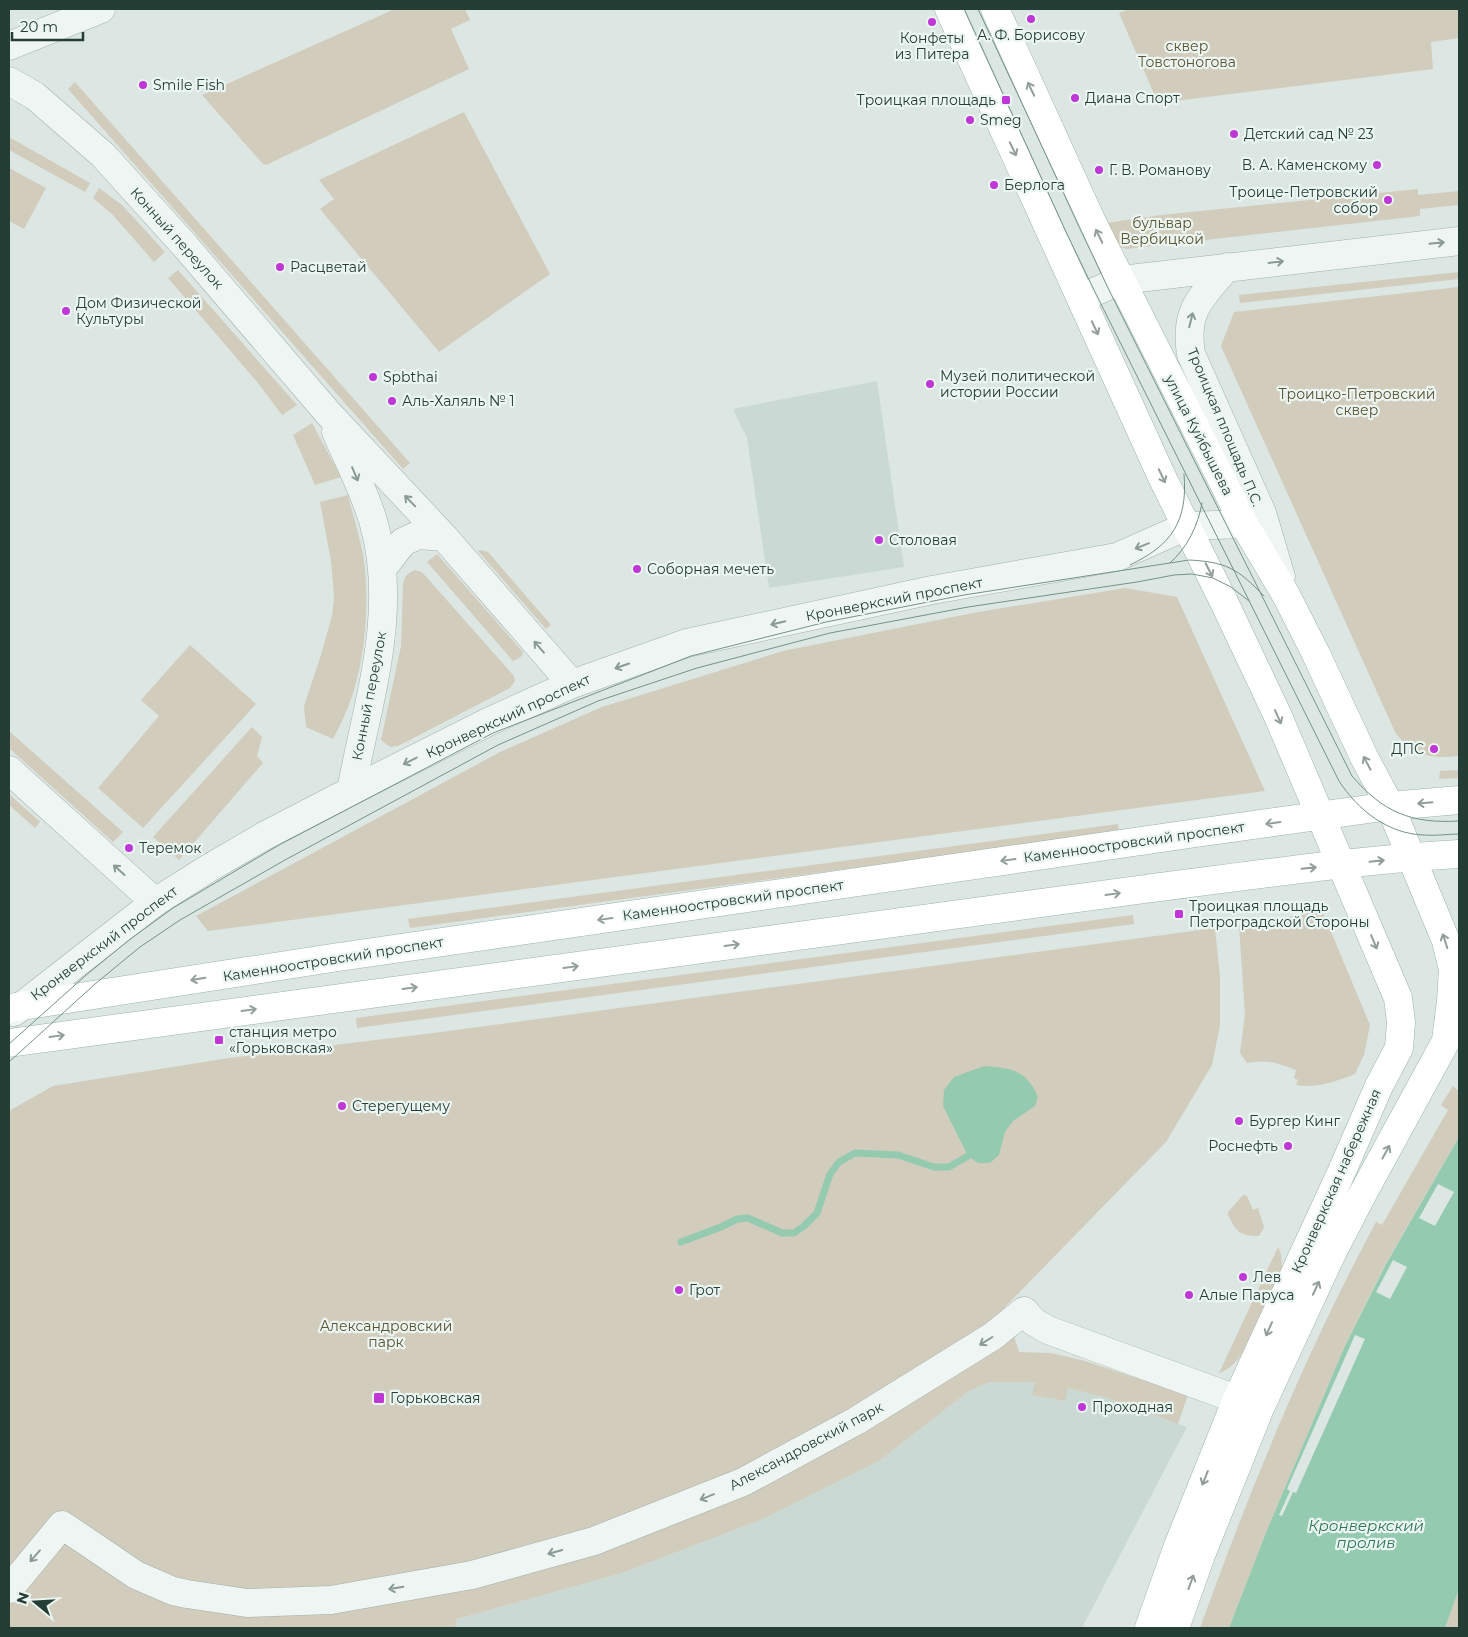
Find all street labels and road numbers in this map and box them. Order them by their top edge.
street label: Конный переулок [126,183,228,293]
street label: Троицкая площадь П.С. [1183,345,1267,509]
street label: улица Куйбышева [1160,371,1237,498]
street label: Кронверкский проспект [804,573,984,625]
street label: Конный переулок [348,630,390,762]
street label: Кронверкский проспект [423,670,594,762]
street label: Каменноостровский проспект [1022,818,1246,866]
street label: Каменноостровский проспект [621,876,845,924]
street label: Кронверкский проспект [27,881,181,1004]
street label: Каменноостровский проспект [221,933,445,985]
street label: Кронверкская набережная [1287,1086,1385,1276]
street label: Александровский парк [726,1398,886,1494]

